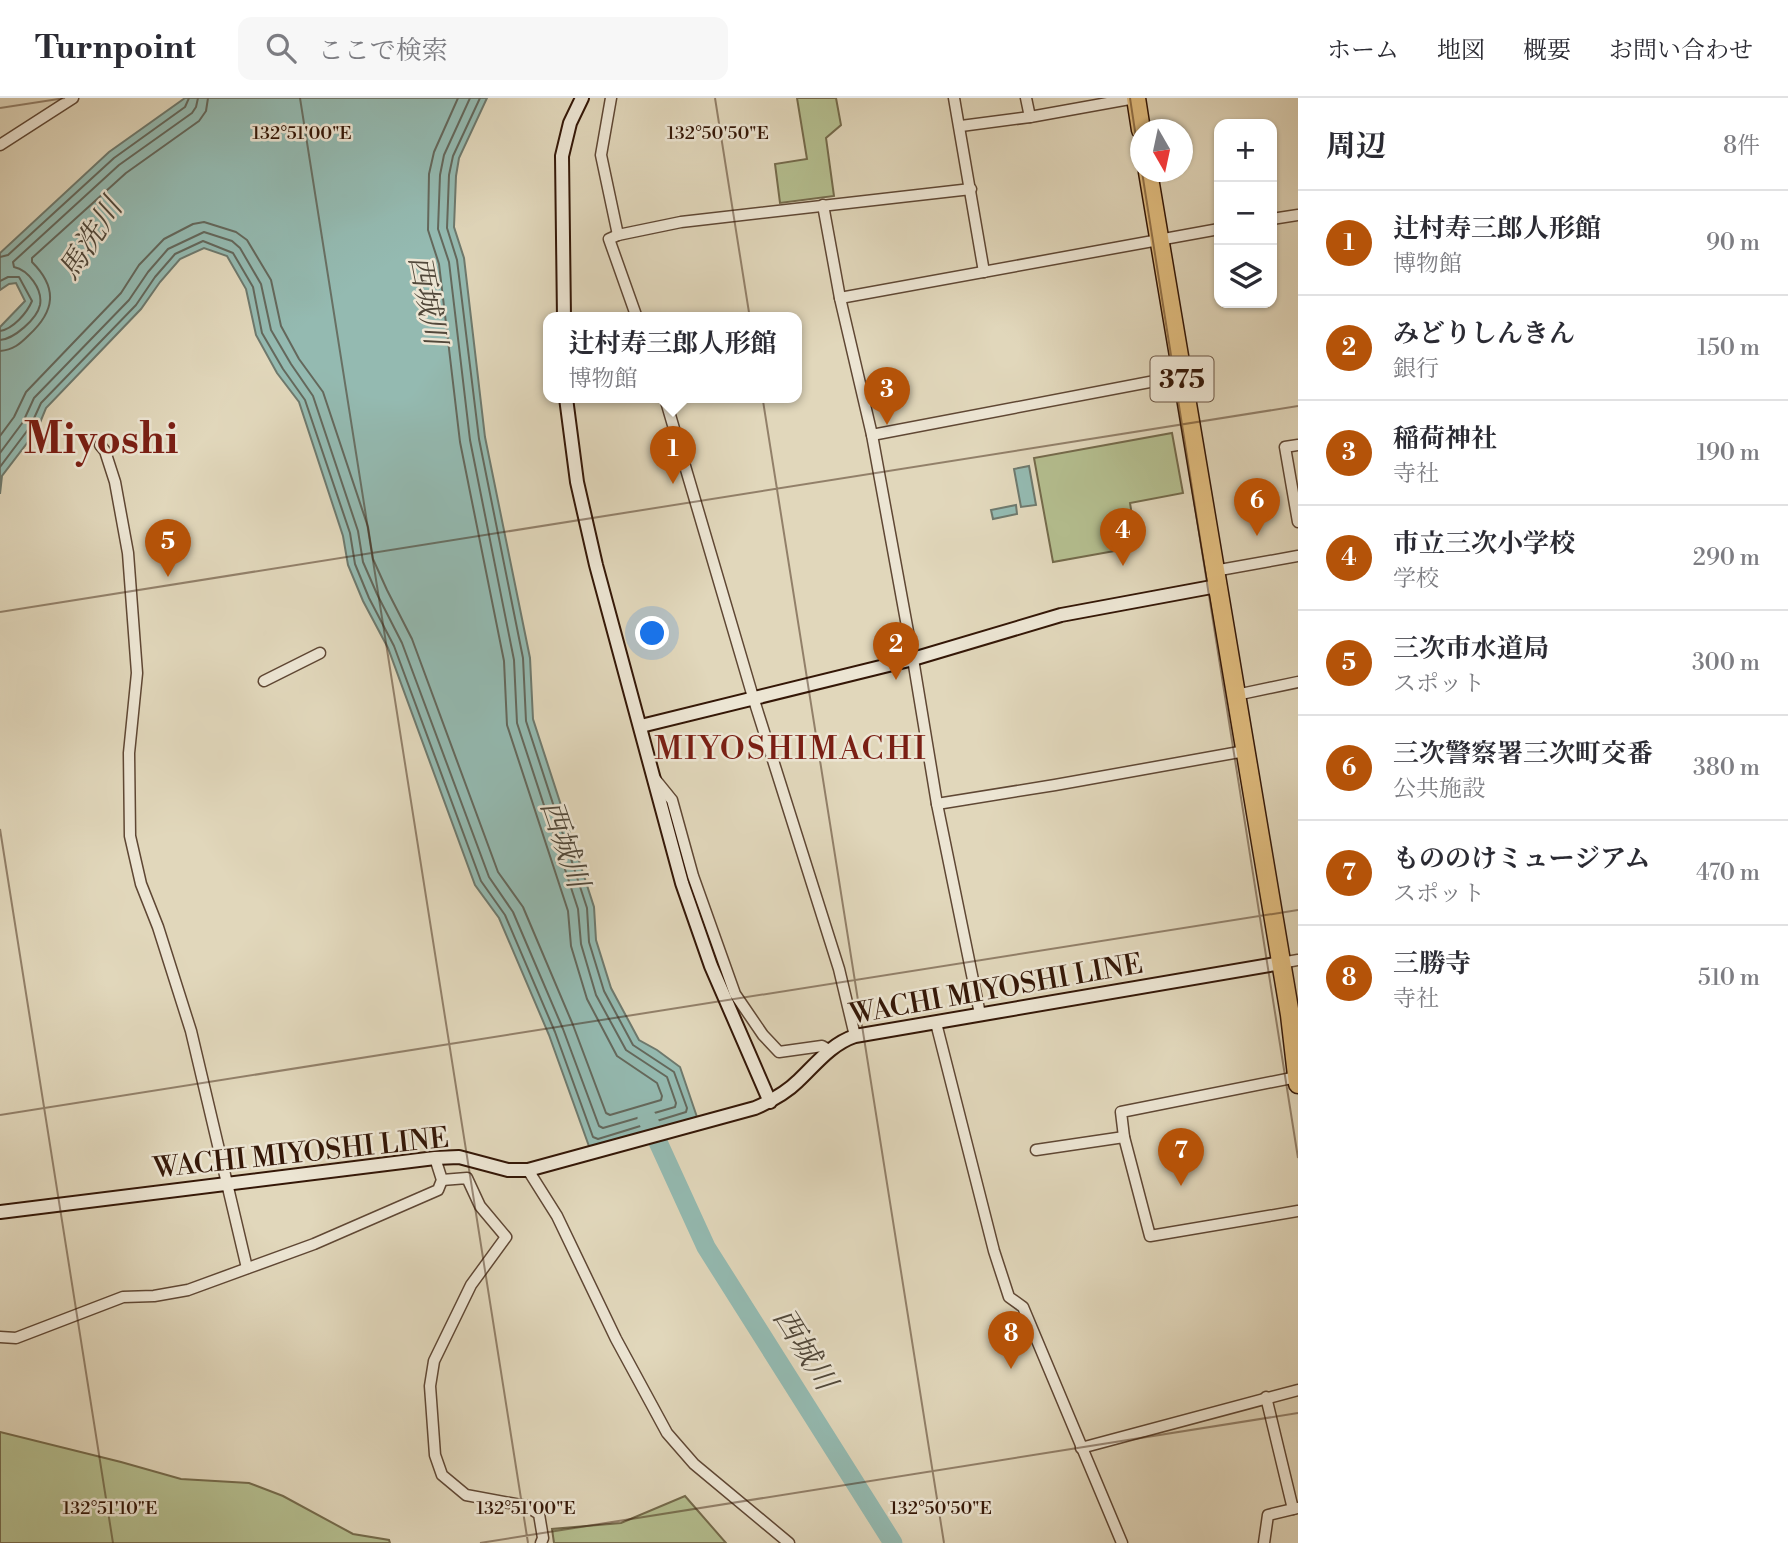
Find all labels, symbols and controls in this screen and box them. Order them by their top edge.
search box [238,17,728,80]
text: Turnpoint [35,28,196,69]
icon: search [262,29,300,67]
text: ここで検索 [318,35,448,67]
text: ホーム [1327,36,1399,66]
text: 地図 [1437,36,1485,66]
text: 概要 [1523,36,1571,66]
text: お問い合わせ [1609,36,1753,66]
north arrow [1130,119,1193,182]
map controls [1214,119,1277,308]
button: + [1214,119,1277,182]
text: 132°51'00"E [252,122,352,145]
text: 132°50'50"E [667,122,769,145]
text: 周辺 [1326,128,1386,166]
text: 8件 [1723,132,1760,160]
button: − [1214,182,1277,245]
water label: 馬洗川 [50,189,133,288]
text: 辻村寿三郎人形館 [1393,213,1601,245]
text: 1 [1343,229,1355,257]
text: 90 m [1706,229,1760,257]
button: layers [1214,245,1277,308]
text: 博物館 [1393,250,1462,278]
water label: 西城川 [400,252,455,351]
popup [543,312,802,403]
text: みどりしんきん [1393,318,1575,350]
text: 辻村寿三郎人形館 [568,328,777,360]
text: 2 [1342,334,1356,362]
text: 150 m [1697,334,1760,362]
text: 銀行 [1393,355,1439,383]
road number: 375 [1150,356,1214,402]
text: 博物館 [568,365,637,393]
pin: 3 [864,367,910,425]
district label: Miyoshi [24,414,178,467]
text: 稲荷神社 [1393,423,1497,455]
pin: 1 [650,426,696,484]
text: 3 [1342,439,1356,467]
text: 190 m [1697,439,1760,467]
text: 寺社 [1393,460,1439,488]
pin: 6 [1234,478,1280,536]
pin: 4 [1100,508,1146,566]
pin: 5 [145,519,191,577]
text: 市立三次小学校 [1393,528,1575,560]
text: 4 [1341,544,1357,572]
text: 290 m [1693,544,1760,572]
text: 学校 [1393,565,1439,593]
your location [635,616,669,650]
pin: 2 [873,622,919,680]
text: 三次市水道局 [1393,633,1549,665]
text: 5 [1342,649,1356,677]
text: 300 m [1692,649,1760,677]
text: スポット [1393,670,1485,698]
district label: MIYOSHIMACHI [654,729,928,769]
text: 三次警察署三次町交番 [1393,738,1653,770]
text: 6 [1342,754,1356,782]
text: 380 m [1693,754,1760,782]
text: 公共施設 [1393,775,1485,803]
water label: 西城川 [531,796,598,896]
text: もののけミュージアム [1393,843,1650,875]
text: 7 [1342,859,1356,887]
text: 470 m [1696,859,1760,887]
text: スポット [1393,880,1485,908]
street label: WACHI MIYOSHI LINE [846,946,1146,1033]
text: 三勝寺 [1393,948,1471,980]
text: 8 [1342,964,1356,992]
text: 510 m [1698,964,1760,992]
text: 寺社 [1393,985,1439,1013]
street label: WACHI MIYOSHI LINE [151,1121,451,1187]
pin: 7 [1158,1128,1204,1186]
water label: 西城川 [764,1301,846,1400]
pin: 8 [988,1311,1034,1369]
text: 132°51'10"E [63,1497,157,1520]
text: 132°51'00"E [476,1497,576,1520]
text: 132°50'50"E [890,1497,992,1520]

